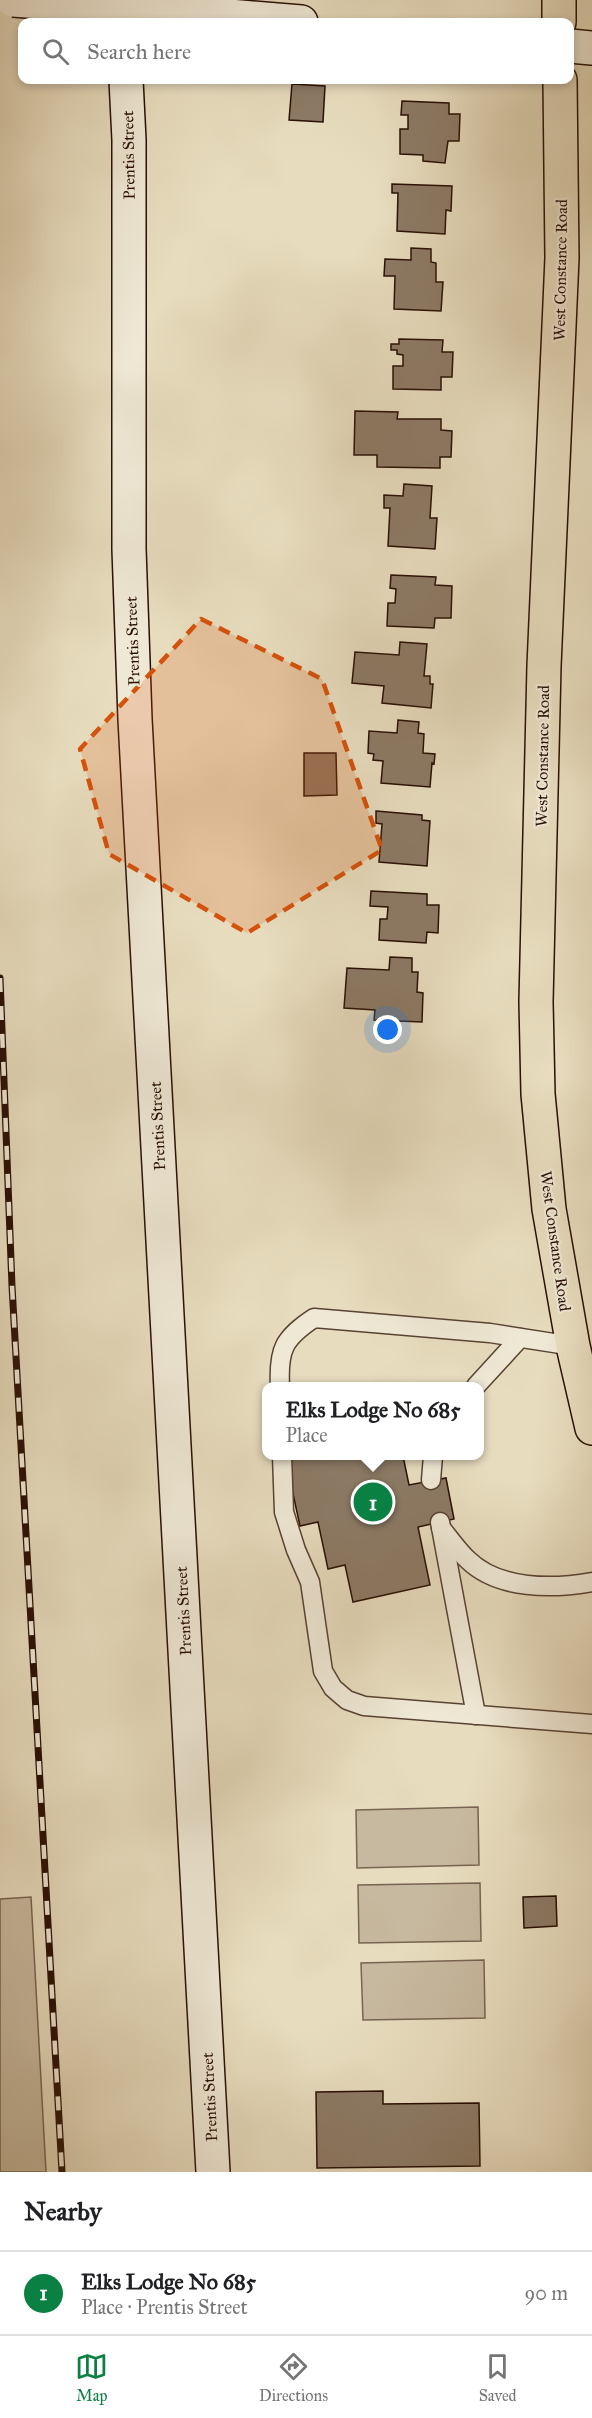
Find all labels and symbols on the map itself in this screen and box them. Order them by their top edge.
street label: Prentis Street [118,110,139,200]
street label: West Constance Road [550,199,571,341]
street label: Prentis Street [121,596,144,686]
street label: West Constance Road [532,685,553,827]
your location [373,1015,402,1044]
street label: Prentis Street [146,1081,169,1171]
street label: West Constance Road [536,1170,575,1313]
pin: 1 [354,1480,392,1524]
street label: Prentis Street [172,1566,195,1656]
street label: Prentis Street [198,2052,221,2142]

